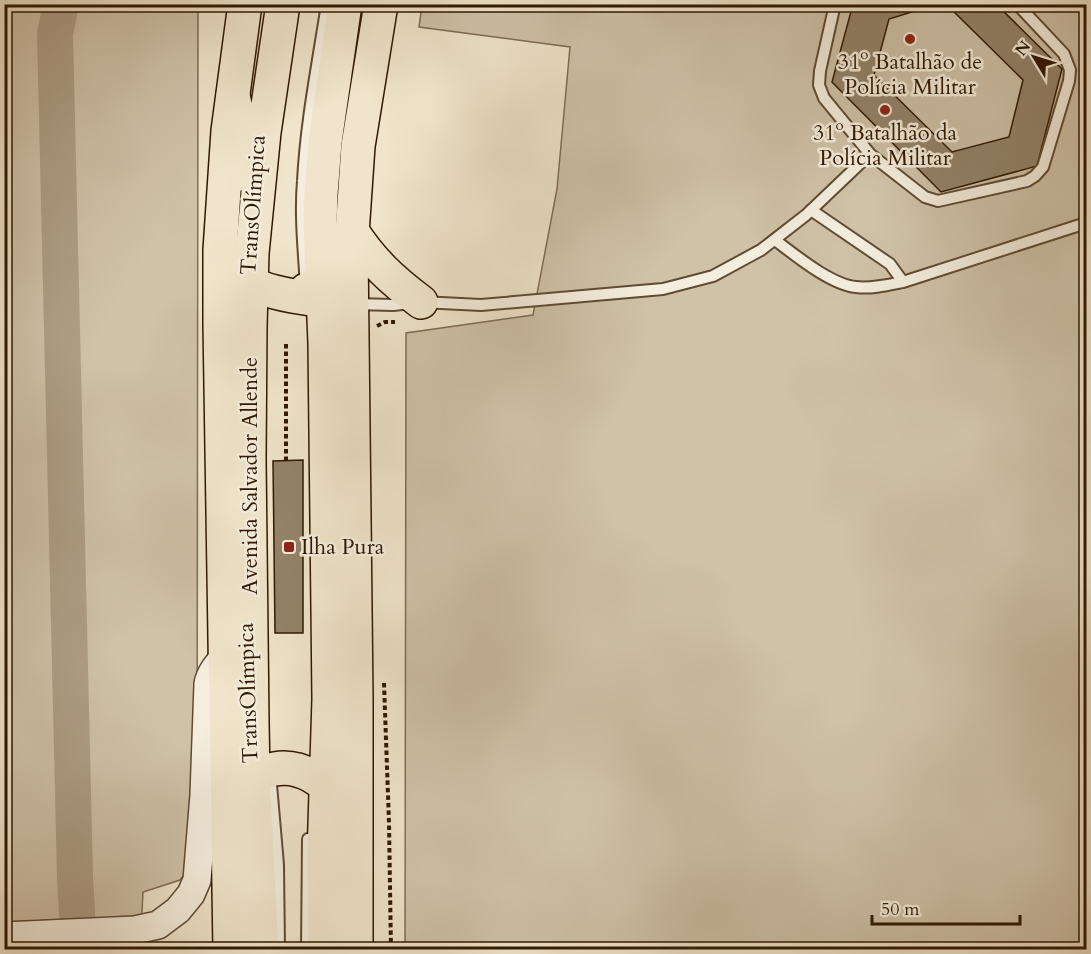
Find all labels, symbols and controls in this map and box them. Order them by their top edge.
north arrow [1004,27,1064,87]
marker: 31º Batalhão de Polícia Militar [903,32,917,46]
text: N [1010,36,1036,61]
place label: 31º Batalhão de Polícia Militar [838,47,982,102]
marker: 31º Batalhão da Polícia Militar [878,103,892,117]
place label: 31º Batalhão da Polícia Militar [813,118,957,173]
street label: TransOlímpica [233,133,273,276]
street label: Avenida Salvador Allende [235,357,265,595]
place label: Ilha Pura [301,532,385,562]
marker: Ilha Pura [282,540,296,554]
street label: TransOlímpica [231,622,265,764]
scale bar [872,888,1020,926]
text: 50 m [881,897,920,922]

